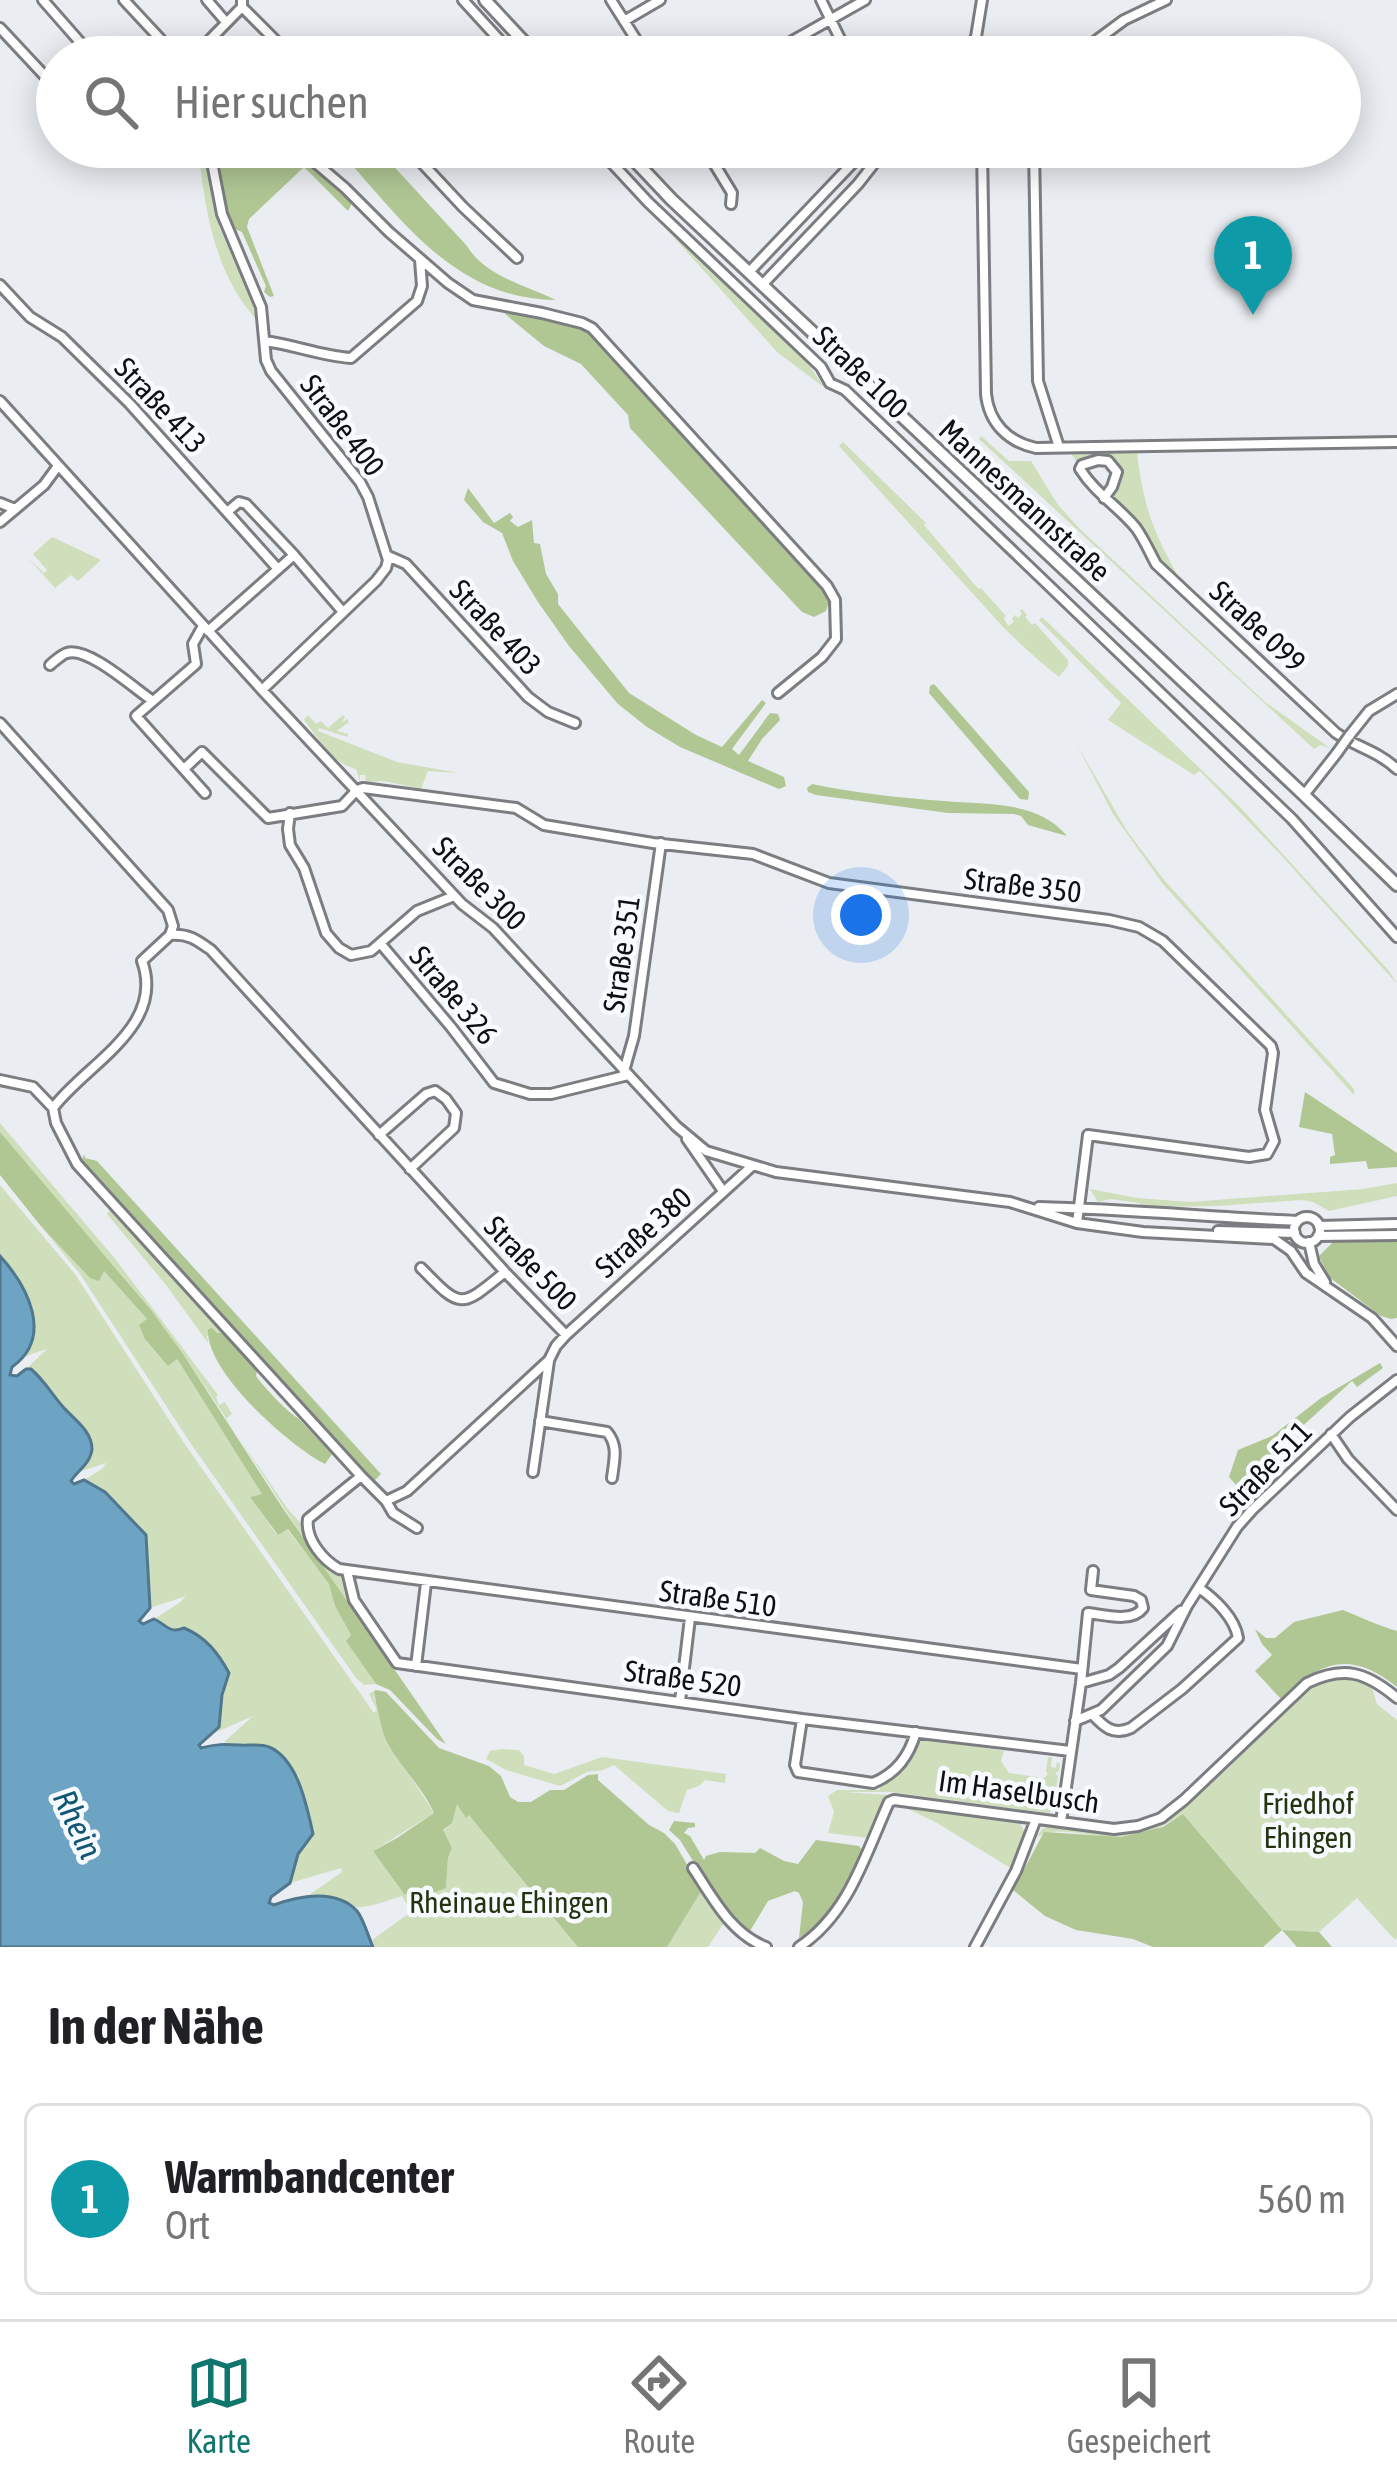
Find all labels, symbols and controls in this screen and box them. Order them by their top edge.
search box [36,36,1361,168]
icon: search [78,69,144,135]
text: Hier suchen [174,76,369,128]
pin: 1 [1214,216,1292,315]
street label: Straße 100 [807,319,915,425]
street label: Straße 413 [108,350,214,460]
street label: Straße 400 [294,368,392,482]
street label: Mannesmannstraße [933,412,1117,588]
street label: Straße 403 [443,572,549,682]
street label: Straße 099 [1203,573,1313,679]
street label: Straße 300 [426,829,534,937]
street label: Straße 350 [963,861,1083,909]
your location [831,885,891,945]
street label: Straße 351 [596,893,646,1015]
street label: Straße 326 [403,939,505,1051]
street label: Straße 380 [588,1180,698,1284]
street label: Straße 500 [478,1209,584,1317]
street label: Straße 511 [1212,1414,1318,1522]
street label: Straße 510 [657,1573,779,1623]
street label: Straße 520 [622,1653,744,1703]
street label: Im Haselbusch [936,1763,1102,1819]
water label: Rhein [46,1784,110,1864]
park label: Friedhof Ehingen [1262,1786,1354,1854]
park label: Rheinaue Ehingen [409,1885,609,1919]
text: In der Nähe [48,1996,264,2055]
text: Warmbandcenter [165,2151,453,2203]
text: 1 [81,2177,99,2221]
text: 560 m [1258,2177,1346,2221]
text: Ort [165,2203,210,2247]
tab: Karte [186,2350,252,2460]
tab: Route [623,2350,695,2460]
tab: Gespeichert [1067,2350,1211,2460]

